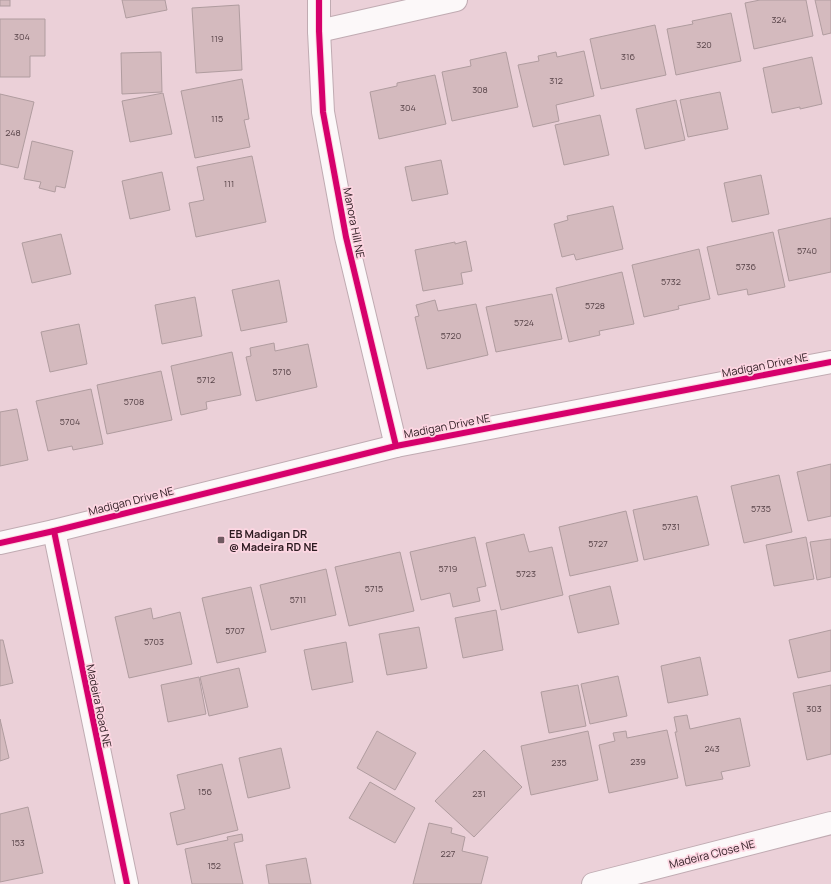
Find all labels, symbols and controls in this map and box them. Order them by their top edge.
house number: 324 [771,13,787,26]
house number: 304 [14,30,30,43]
house number: 119 [211,32,223,45]
house number: 320 [696,38,712,51]
house number: 316 [621,50,635,63]
house number: 312 [549,74,563,87]
house number: 308 [472,83,488,96]
house number: 304 [400,101,416,114]
house number: 115 [211,112,223,125]
house number: 248 [5,126,21,139]
house number: 111 [224,177,234,190]
street label: Manora Hill NE [340,186,369,260]
house number: 5740 [797,244,817,257]
house number: 5736 [736,260,757,273]
house number: 5732 [661,275,681,288]
house number: 5728 [585,299,605,312]
house number: 5724 [514,316,534,329]
house number: 5720 [441,329,461,342]
street label: Madigan Drive NE [721,349,809,380]
house number: 5716 [273,365,292,378]
house number: 5712 [197,373,215,386]
house number: 5708 [124,395,144,408]
street label: Madigan Drive NE [403,410,491,441]
house number: 5704 [60,415,80,428]
street label: Madigan Drive NE [87,483,175,518]
house number: 5735 [751,502,771,515]
house number: 5731 [662,520,680,533]
place label: EB Madigan DR @ Madeira RD NE [229,526,318,554]
marker: EB Madigan DR @ Madeira RD NE [216,535,226,545]
house number: 5727 [588,537,608,550]
house number: 5719 [439,562,457,575]
house number: 5723 [516,567,536,580]
house number: 5715 [365,582,383,595]
house number: 5711 [290,593,306,606]
house number: 5707 [225,624,245,637]
house number: 5703 [144,635,164,648]
street label: Madeira Road NE [83,663,116,749]
house number: 303 [806,702,822,715]
house number: 243 [704,742,720,755]
house number: 239 [630,755,646,768]
house number: 235 [551,756,567,769]
house number: 156 [198,785,213,798]
house number: 231 [472,787,486,800]
house number: 153 [11,836,25,849]
street label: Madeira Close NE [667,836,756,871]
house number: 227 [441,847,456,860]
house number: 152 [207,859,221,872]

